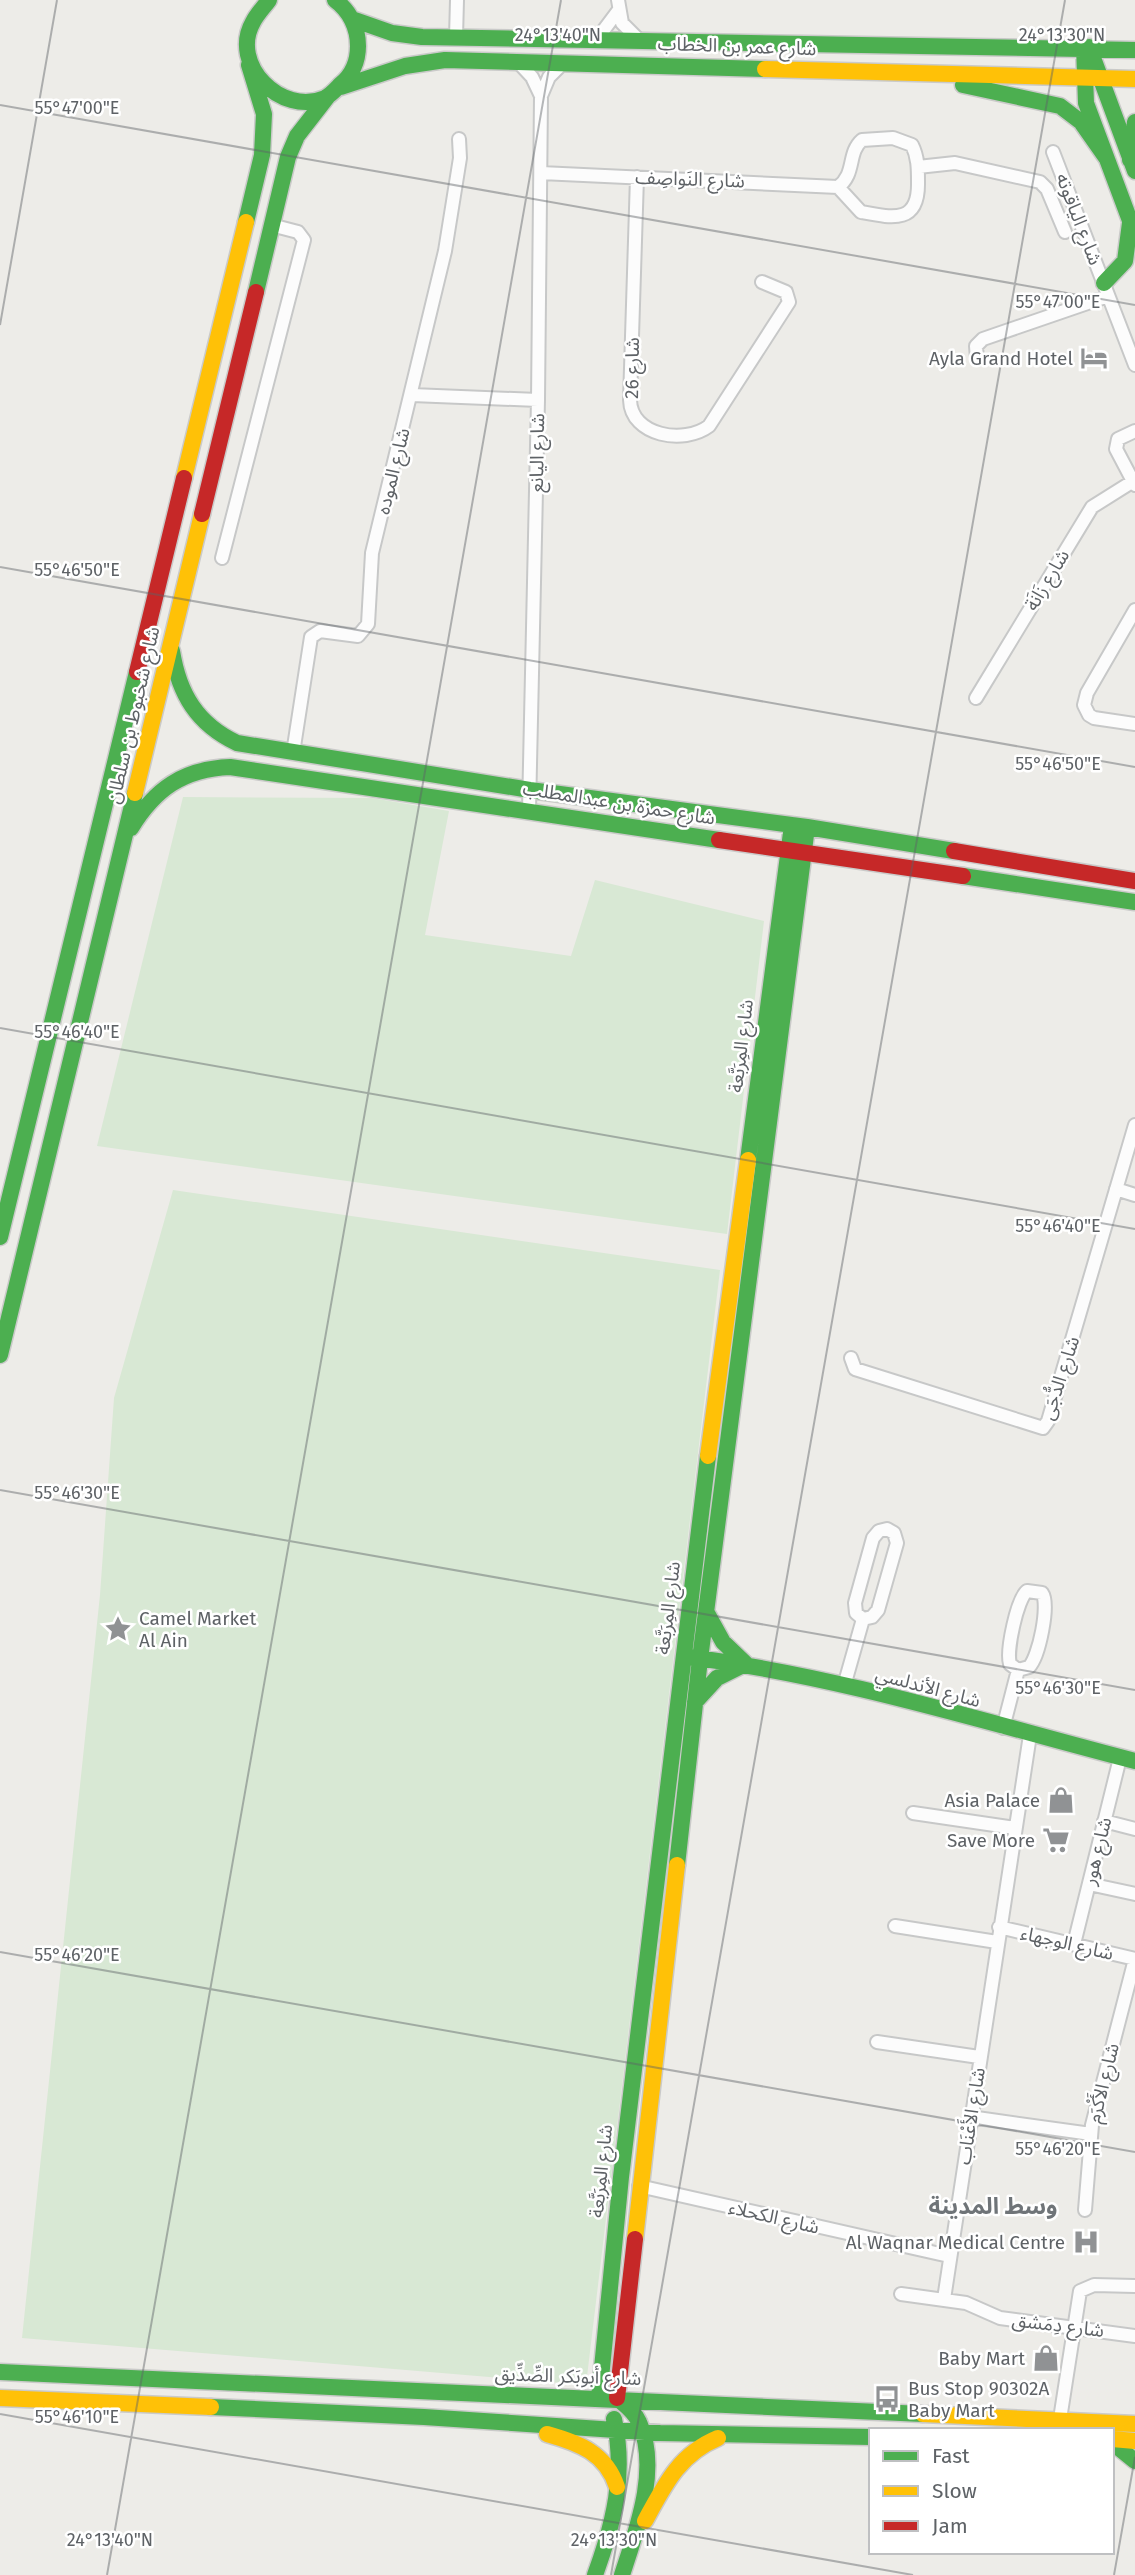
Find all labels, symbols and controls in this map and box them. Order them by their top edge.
text: 24°13'40"N [515,24,601,46]
text: 24°13'30"N [1019,24,1105,46]
street label: شارع عمر بن الخطاب [657,32,817,62]
text: 55°47'00"E [35,97,119,119]
street label: شارع النَواصِف [635,166,745,194]
street label: شارع الياقوته [1049,170,1107,269]
text: 55°47'00"E [1016,291,1100,313]
street label: شارع 26 [620,337,646,399]
hotel icon: Ayla Grand Hotel [1079,343,1109,373]
place label: Ayla Grand Hotel [929,347,1073,370]
street label: شارع اليانع [525,413,552,493]
street label: شارع الموده [371,425,417,517]
street label: شارع زَانَة [1020,545,1076,616]
text: 55°46'50"E [34,559,120,581]
street label: شارع شخبوط بن سلطان [101,624,167,806]
text: 55°46'50"E [1015,753,1101,775]
street label: شارع حمزة بن عبدالمطلب [521,776,717,832]
street label: شارع المِرَبَّعة [724,998,760,1094]
text: 55°46'40"E [34,1021,120,1043]
text: 55°46'40"E [1015,1215,1101,1237]
street label: شارع الدُّجَى [1034,1333,1086,1423]
text: 55°46'30"E [34,1482,120,1504]
street label: شارع المِرَبَّعة [651,1560,687,1656]
place label: Camel Market Al Ain [139,1607,256,1652]
place icon: Camel Market Al Ain [103,1614,133,1644]
street label: شارع الأندلسي [872,1662,983,1715]
text: 55°46'30"E [1015,1677,1101,1699]
shop icon: Asia Palace [1046,1785,1076,1815]
place label: Asia Palace [945,1789,1040,1812]
street label: شارع هور [1077,1815,1118,1889]
supermarket icon: Save More [1041,1825,1071,1855]
place label: Save More [947,1829,1035,1852]
street label: شارع الوجهاء [1018,1921,1116,1967]
text: 55°46'20"E [34,1944,120,1966]
street label: شارع الأَكْرَم [1080,2040,1127,2126]
street label: شارع الأَعْنَاب [950,2065,992,2167]
street label: شارع المِرَبَّعة [585,2123,619,2219]
text: 55°46'20"E [1015,2138,1101,2160]
district label: وسط المدينة [928,2192,1058,2220]
street label: شارع الكحلاء [726,2195,822,2241]
hospital icon: Al Waqnar Medical Centre [1071,2227,1101,2257]
place label: Al Waqnar Medical Centre [846,2231,1065,2254]
street label: شارع دِمَشق [1010,2308,1105,2344]
shop icon: Baby Mart [1031,2343,1061,2373]
place label: Baby Mart [938,2347,1025,2370]
street label: شارع أبوبَكر الصِّدِّيق [494,2360,642,2392]
place label: Bus Stop 90302A Baby Mart [908,2377,1050,2422]
bus stop icon: Bus Stop 90302A Baby Mart [872,2384,902,2414]
text: 55°46'10"E [35,2406,119,2428]
legend [869,2428,1114,2554]
text: Fast [932,2443,970,2469]
text: Slow [932,2478,977,2504]
text: Jam [932,2513,968,2539]
text: 24°13'40"N [67,2529,153,2551]
text: 24°13'30"N [571,2529,657,2551]

